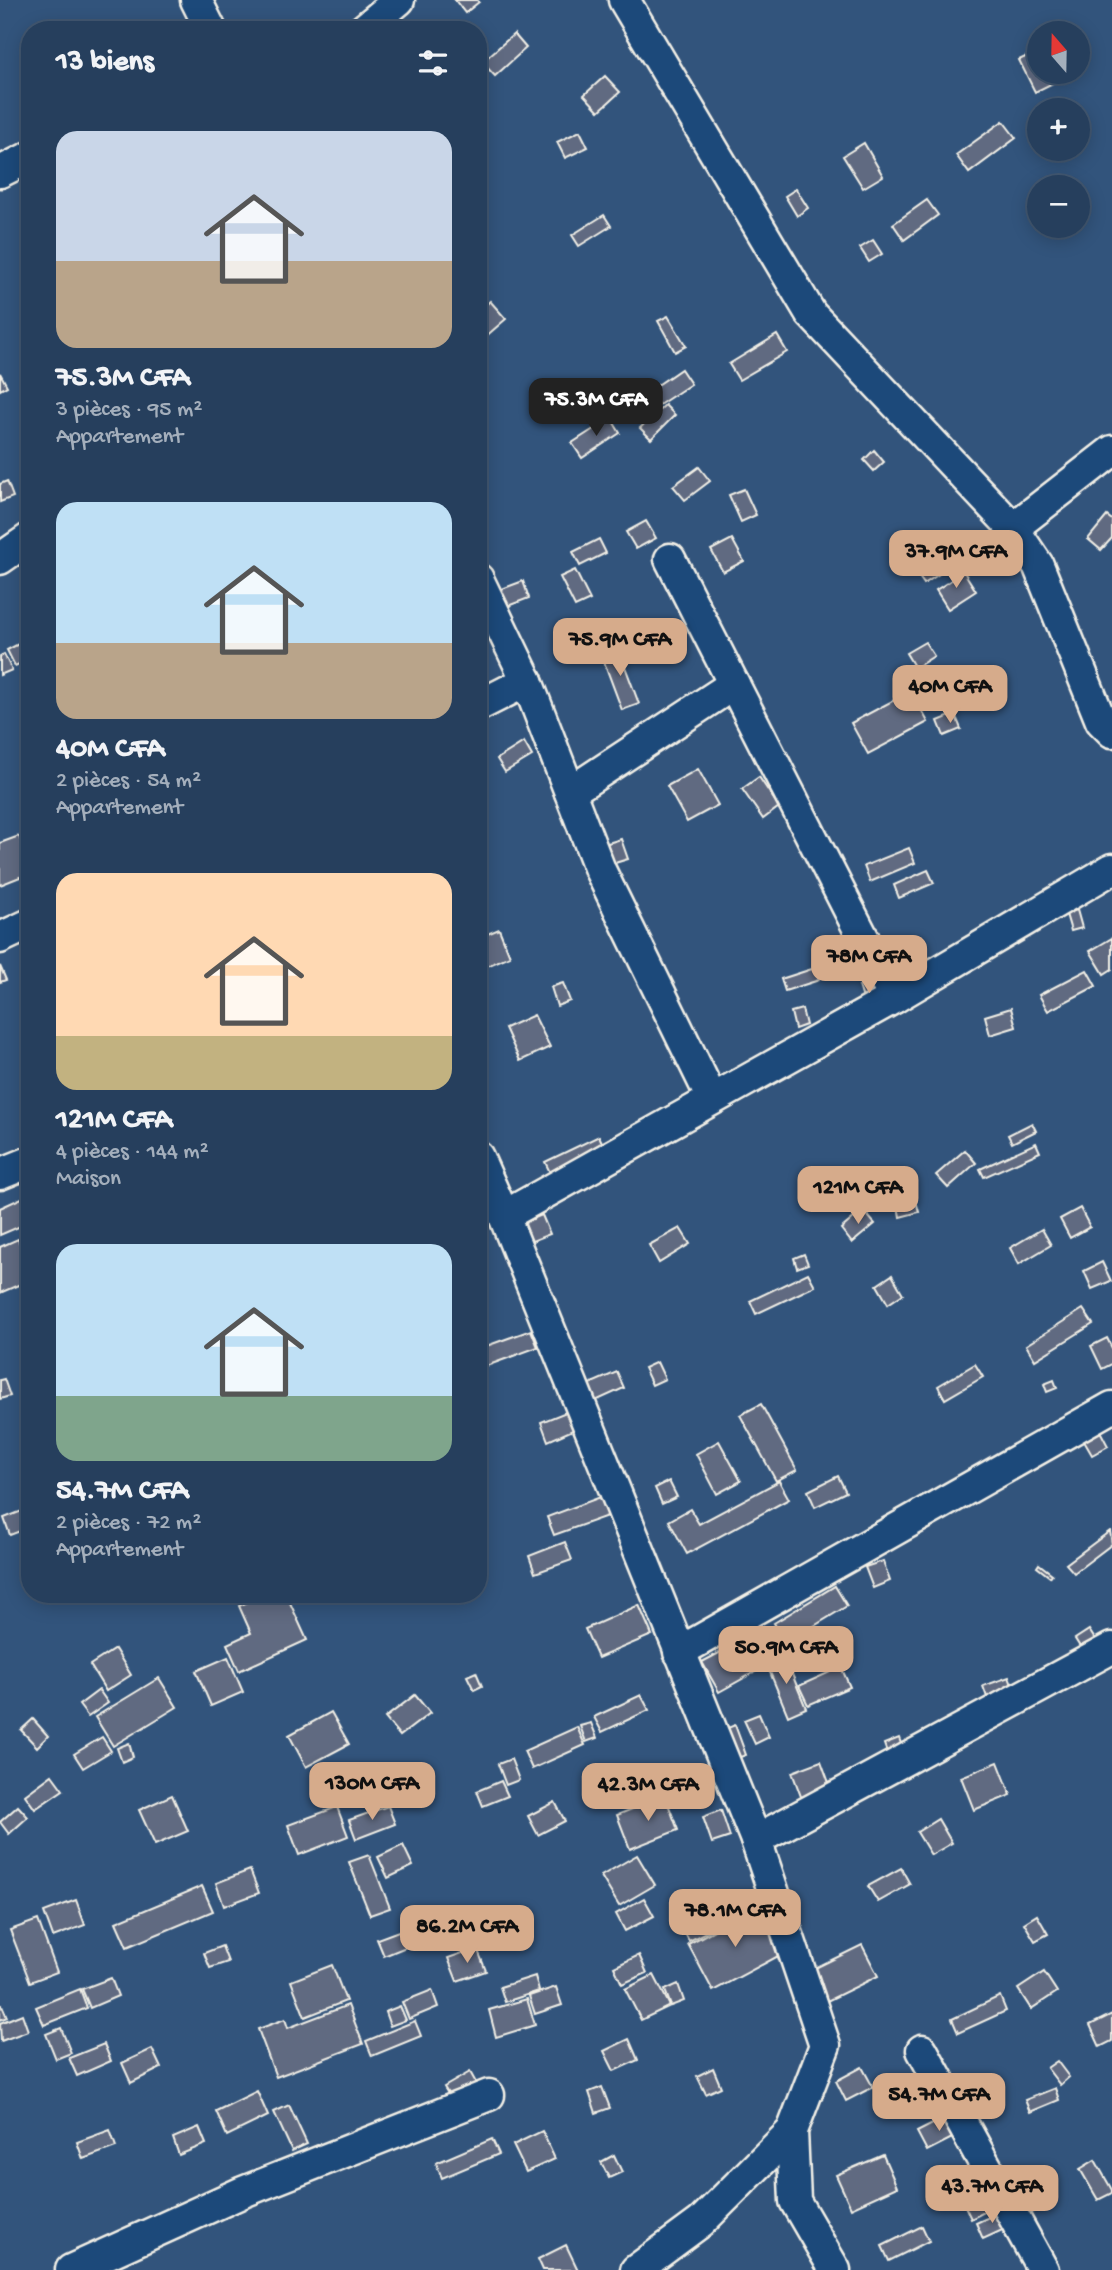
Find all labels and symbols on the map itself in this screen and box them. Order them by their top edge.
north arrow [1027,21,1090,84]
pin: 75.3M CFA [516,378,676,438]
pin: 37.9M CFA [876,530,1036,590]
pin: 75.9M CFA [540,618,700,678]
pin: 40M CFA [885,666,1015,725]
pin: 78M CFA [804,936,934,995]
pin: 121M CFA [786,1166,930,1226]
pin: 50.9M CFA [706,1626,866,1686]
pin: 130M CFA [300,1762,444,1822]
pin: 42.3M CFA [568,1764,728,1823]
pin: 78.1M CFA [655,1890,815,1949]
pin: 86.2M CFA [387,1906,547,1965]
pin: 54.7M CFA [859,2074,1019,2133]
pin: 43.7M CFA [912,2166,1072,2225]

